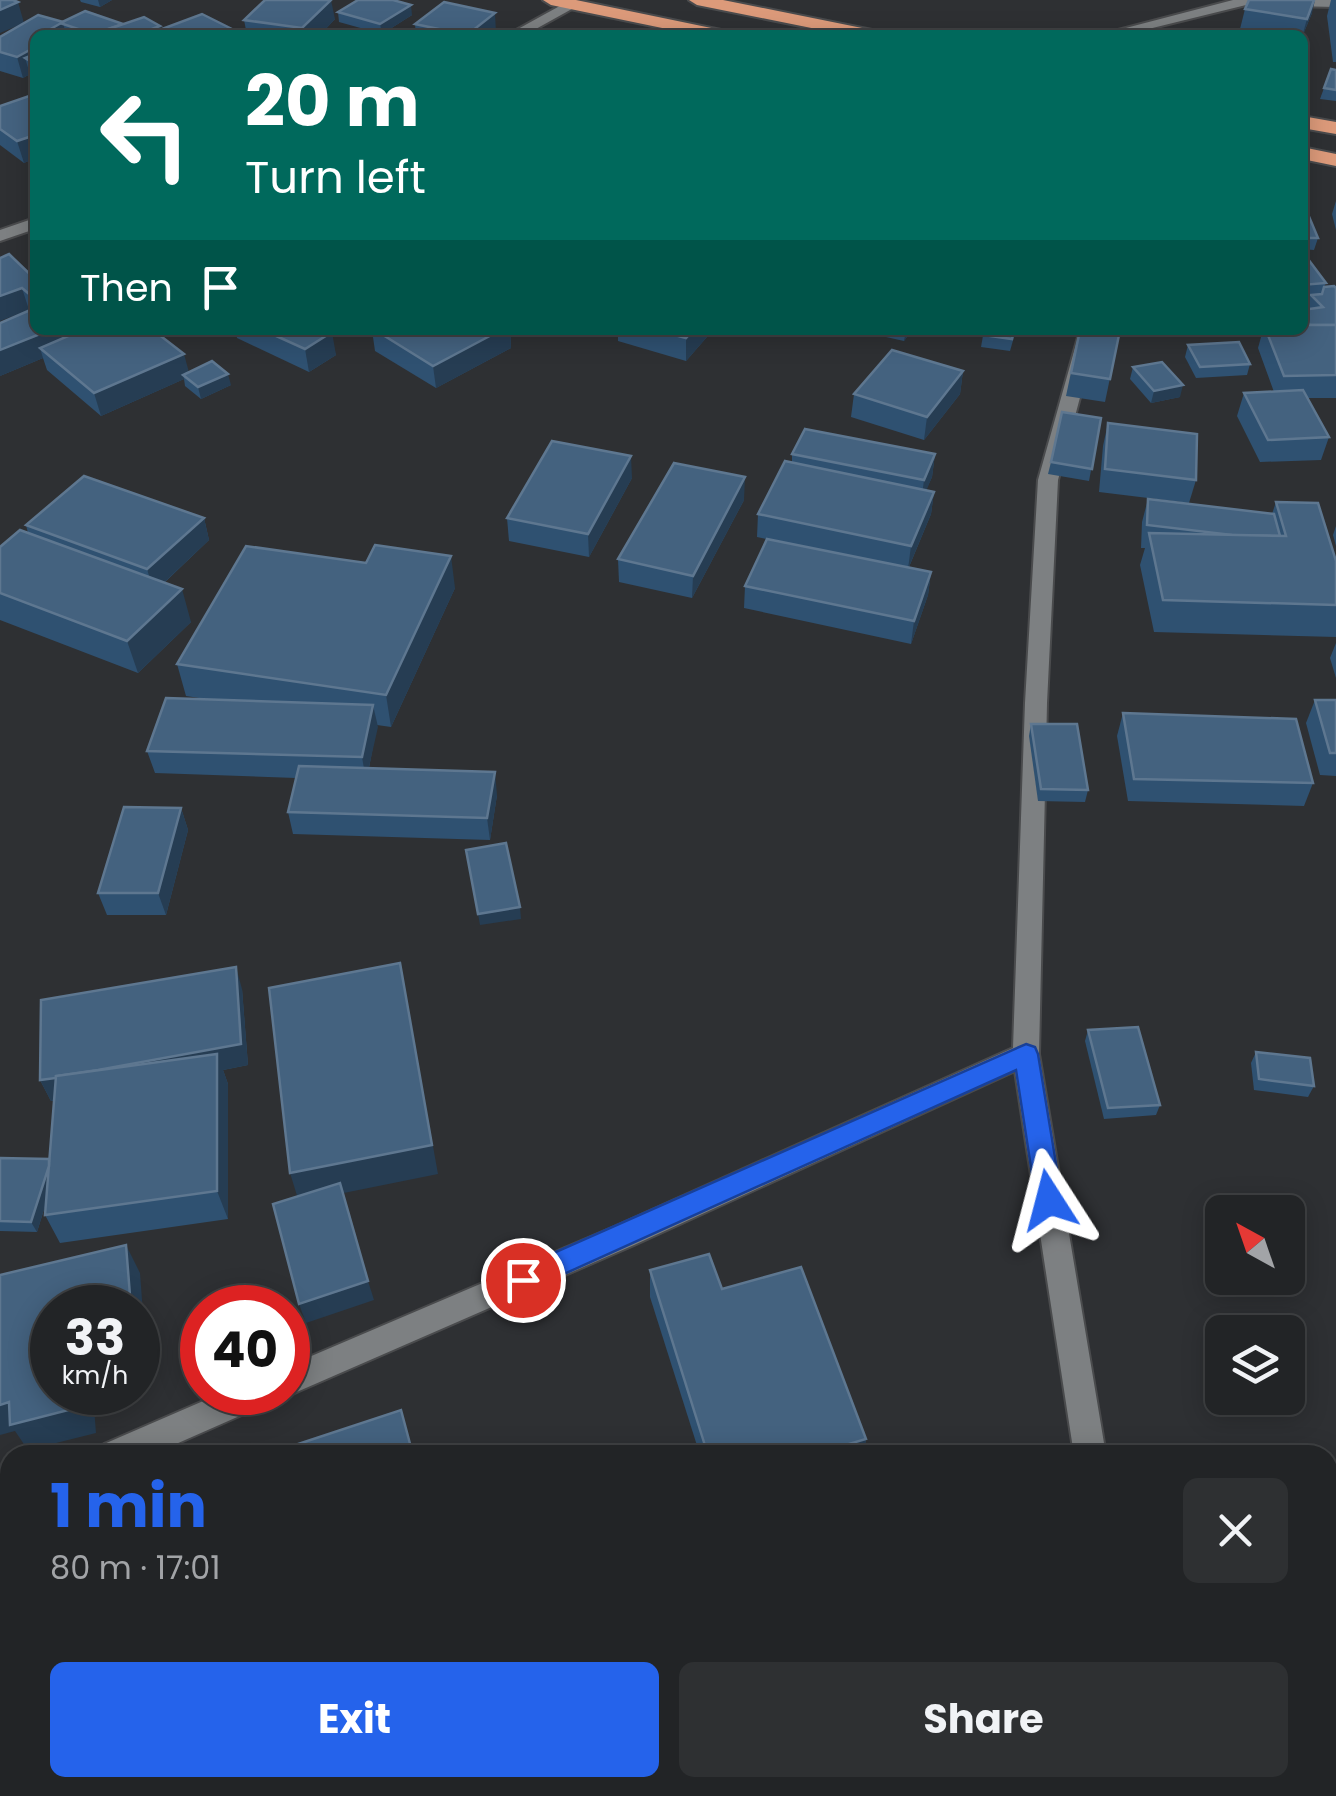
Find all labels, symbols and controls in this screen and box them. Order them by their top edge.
text: 20 m [245,52,420,151]
icon: left [80,70,210,200]
text: Turn left [245,146,426,209]
icon: arrive [193,260,248,315]
text: Then [80,261,173,314]
position arrow [997,1148,1101,1252]
north arrow [1205,1195,1305,1295]
map controls [1205,1195,1305,1415]
pin [481,1238,566,1323]
icon: arrive [496,1253,551,1308]
speed limit sign: 40 [180,1285,310,1415]
text: 33 [65,1302,125,1373]
button: layers [1205,1315,1305,1415]
text: km/h [62,1358,128,1393]
text: 1 min [50,1464,207,1548]
button: close [1183,1478,1288,1583]
text: 80 m · 17:01 [50,1545,221,1590]
button: Exit [50,1662,659,1777]
button: Share [679,1662,1288,1777]

